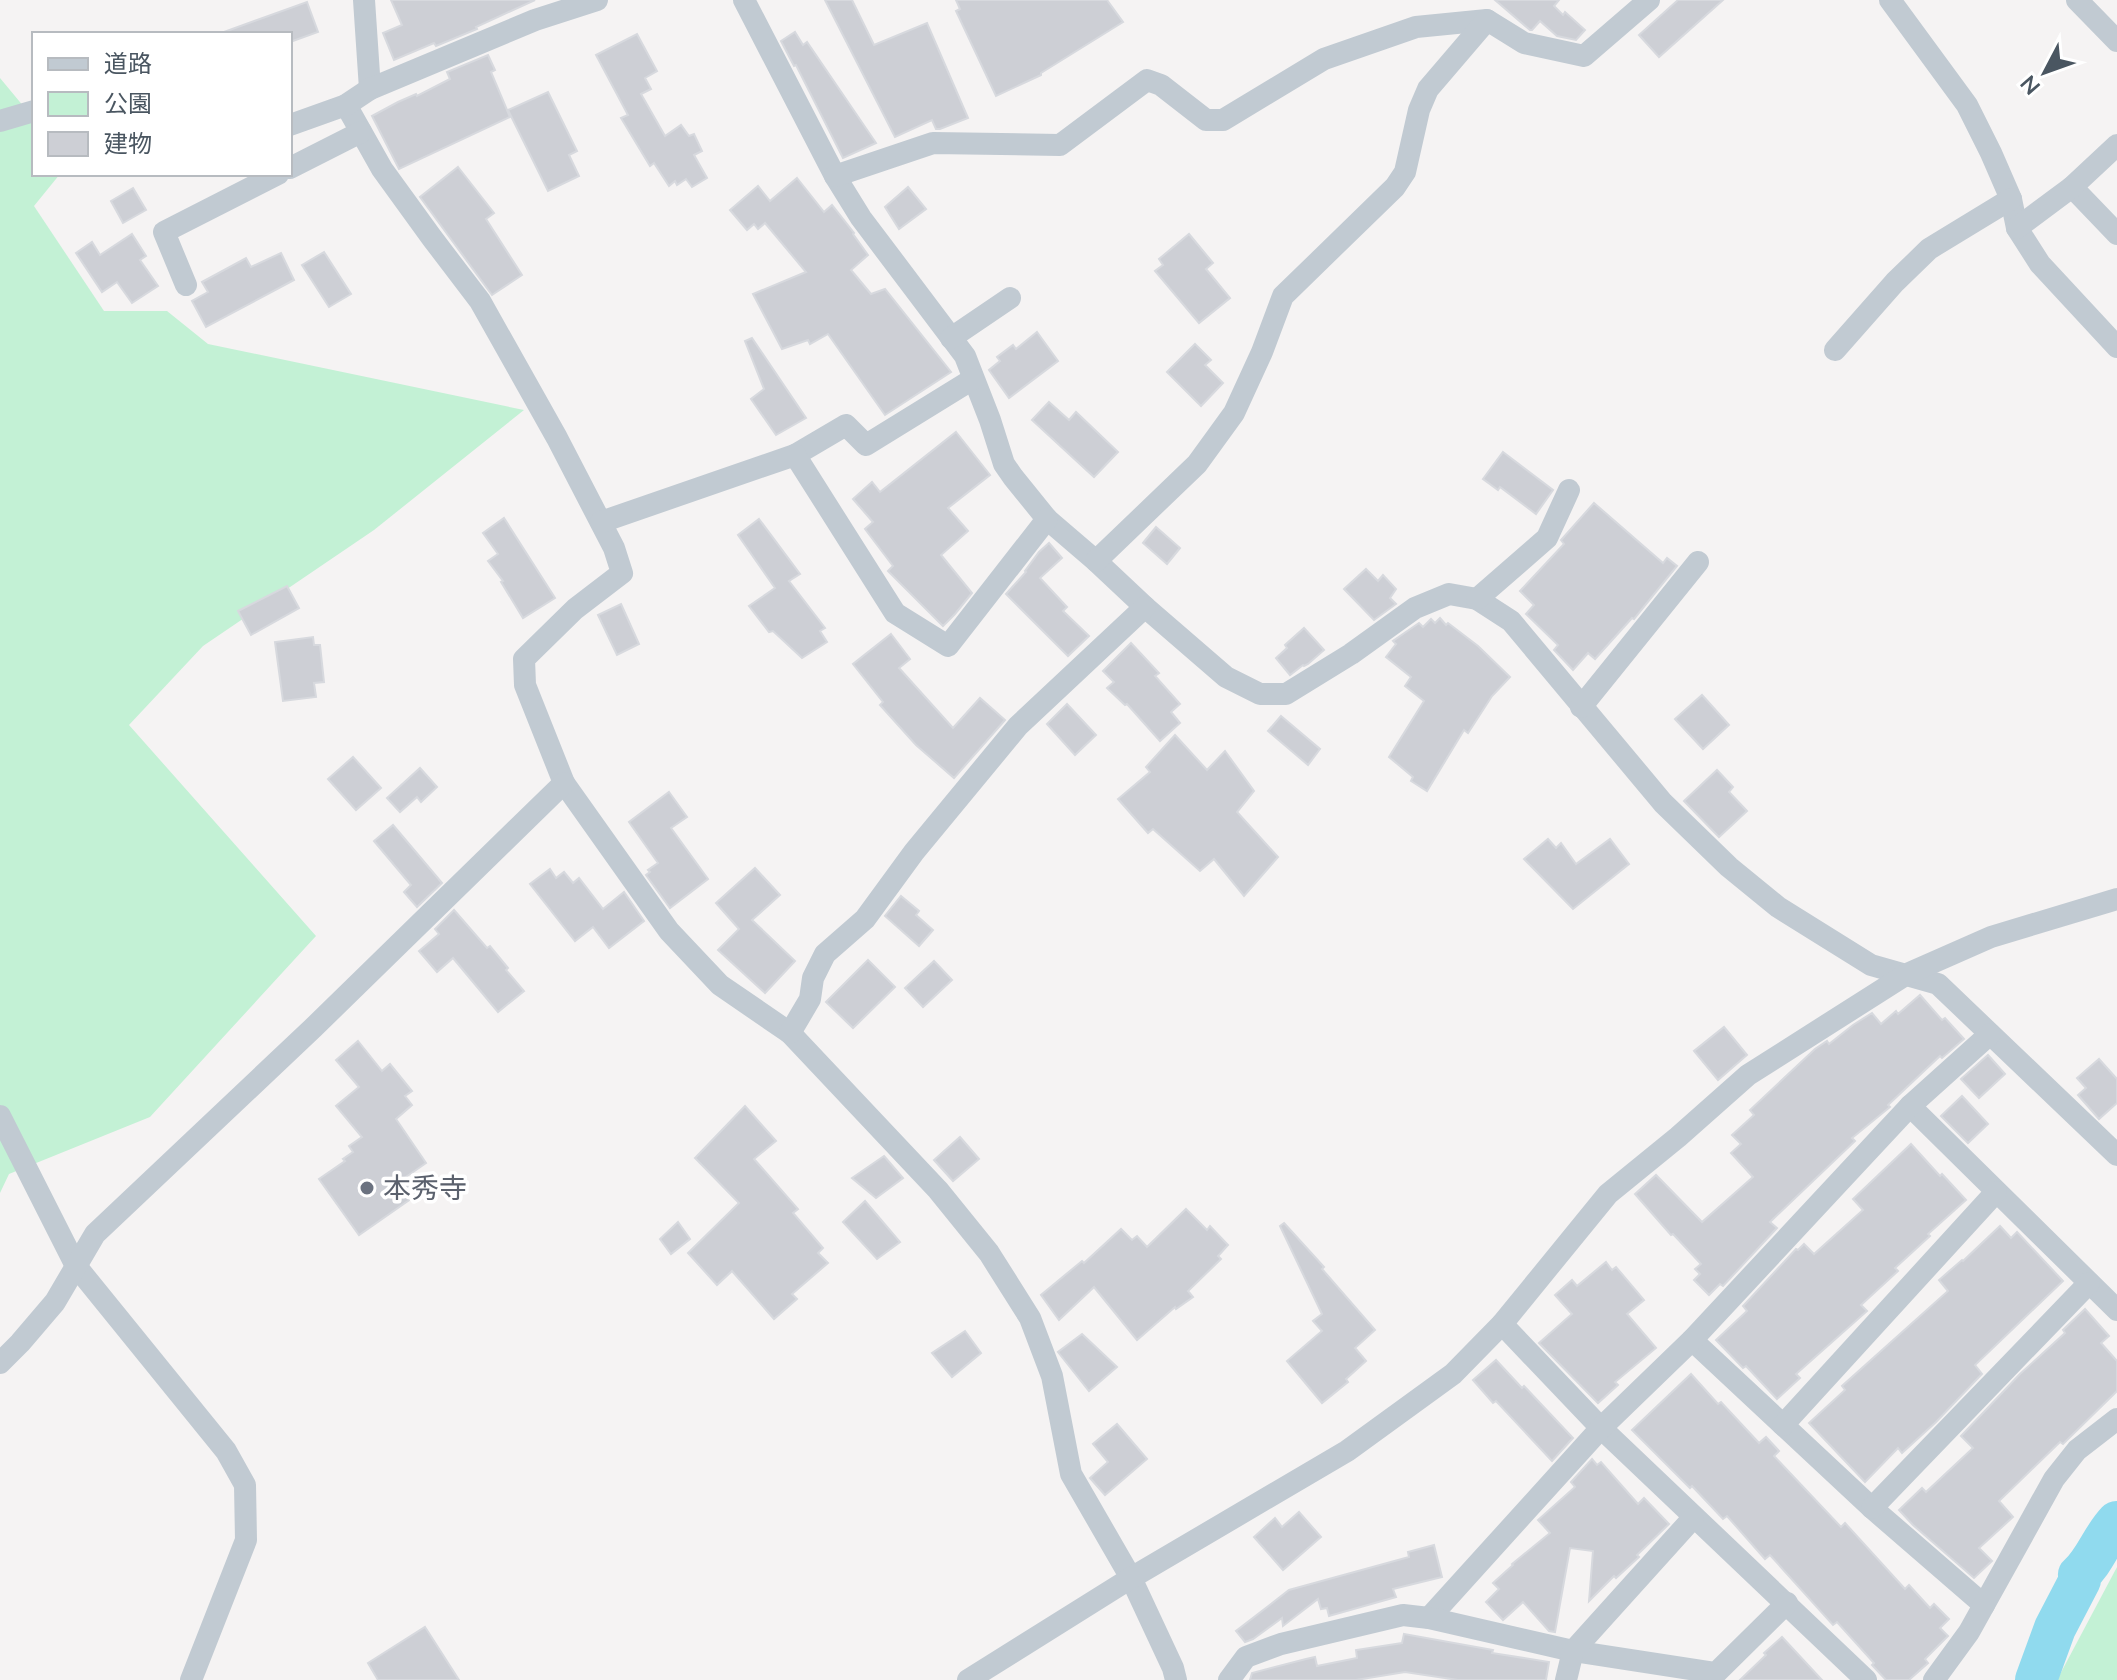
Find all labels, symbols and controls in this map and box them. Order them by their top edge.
legend [32,32,292,176]
north arrow [2005,32,2085,112]
text: 道路 [104,48,152,78]
text: N [2014,70,2046,101]
text: 公園 [104,88,152,118]
text: 建物 [104,128,152,158]
place label: 本秀寺 [383,1170,467,1205]
marker: 本秀寺 [358,1179,376,1197]

